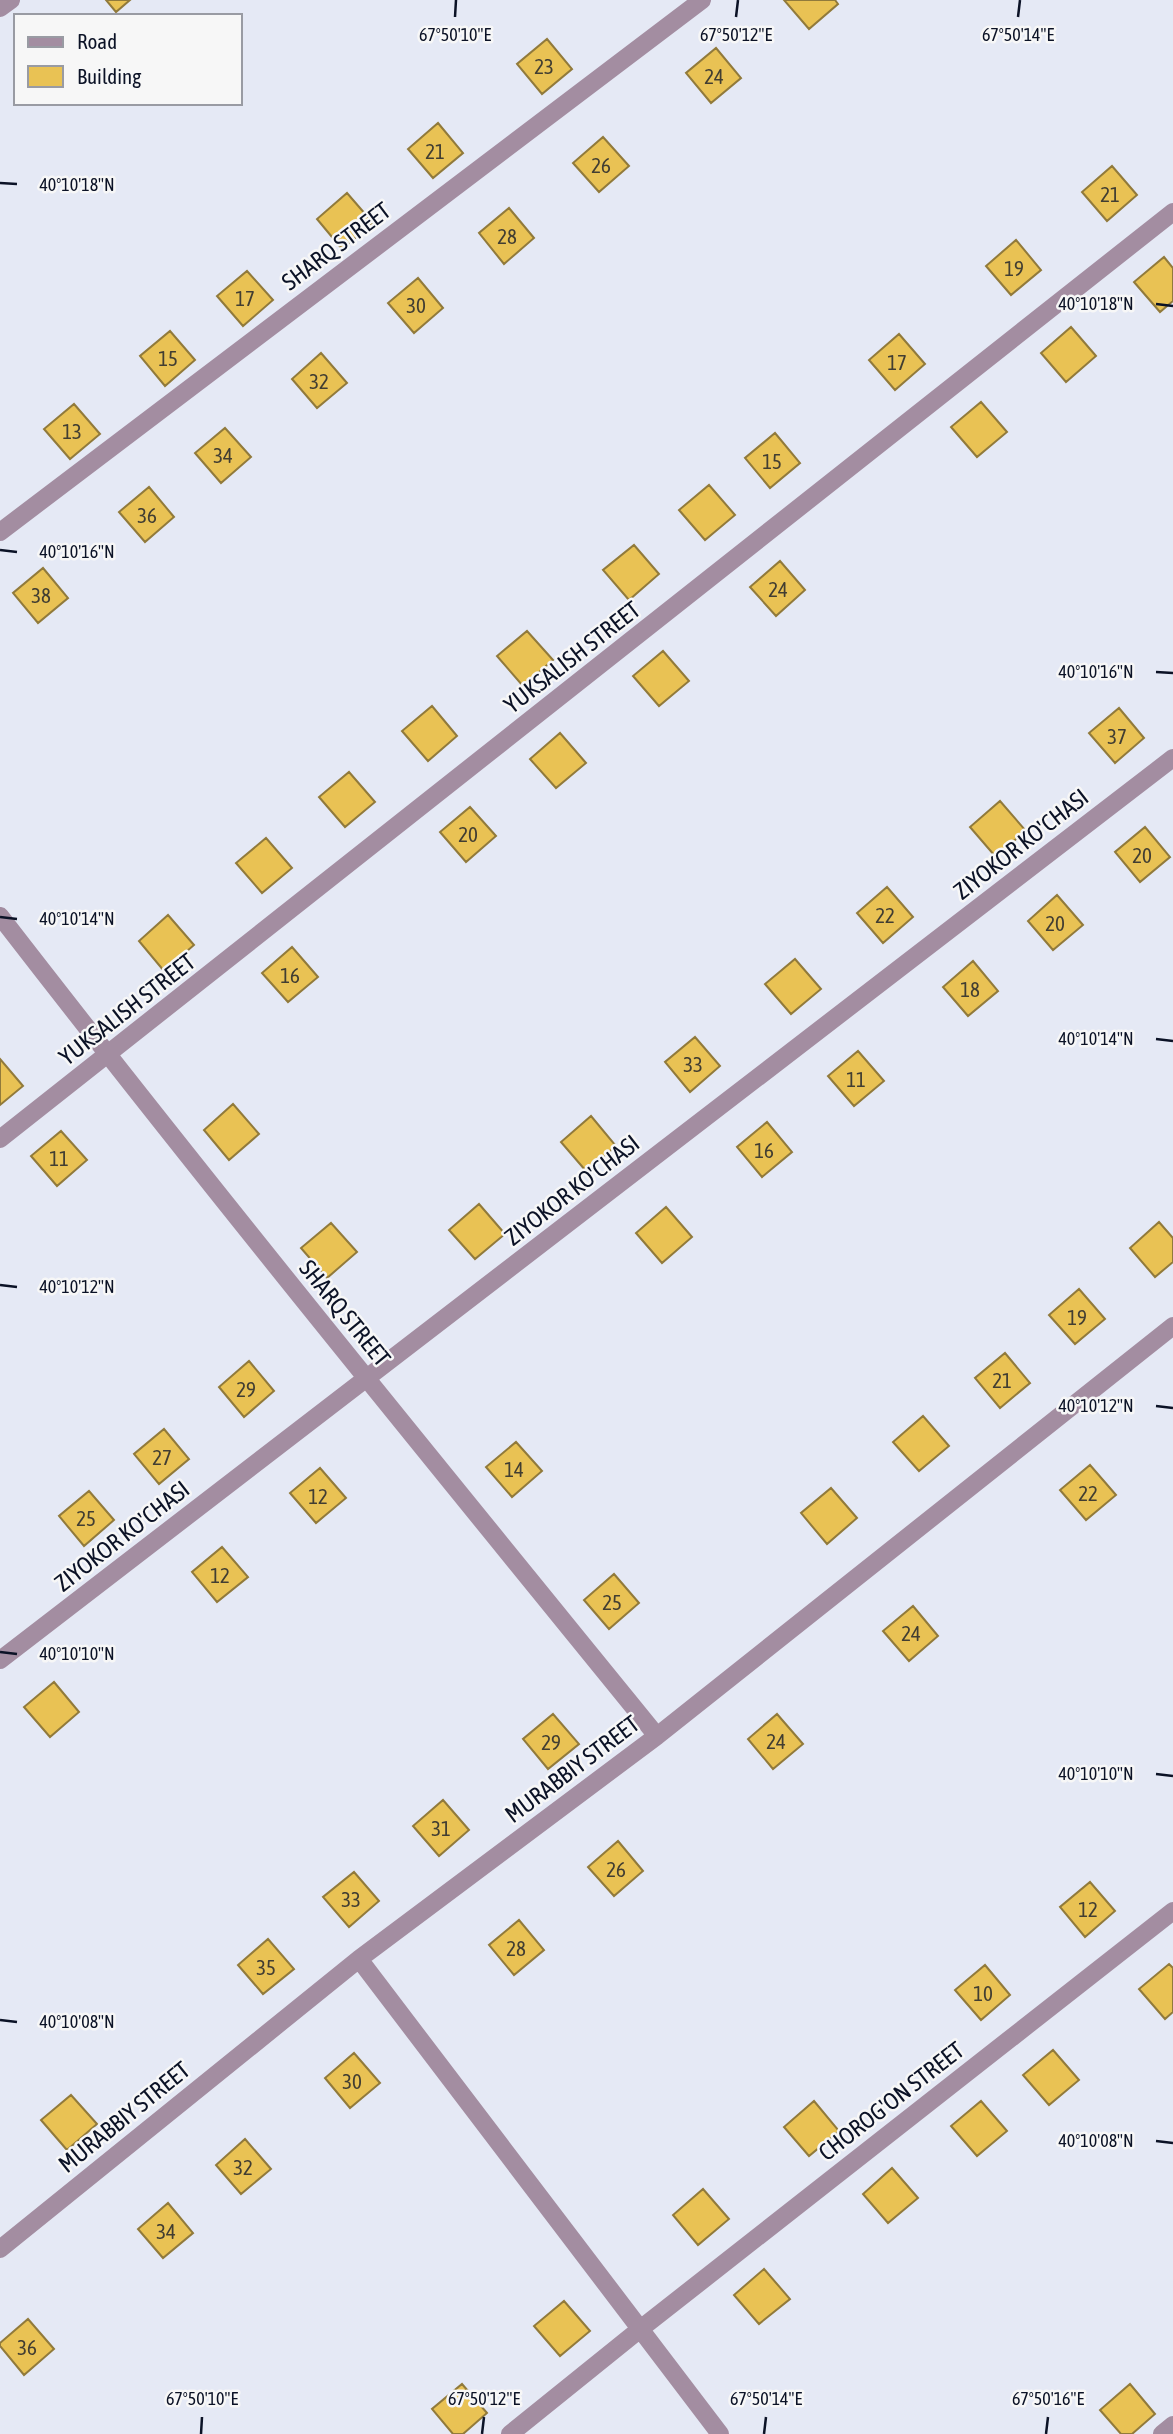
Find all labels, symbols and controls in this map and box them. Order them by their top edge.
legend [14,14,242,105]
text: 67°50'10"E [419,24,491,45]
text: 67°50'12"E [700,24,772,45]
text: 67°50'14"E [982,24,1054,45]
text: Road [77,29,117,53]
house number: 23 [534,54,554,78]
text: Building [77,64,141,88]
house number: 24 [704,64,724,88]
house number: 21 [425,139,445,163]
house number: 26 [591,153,611,177]
text: 40°10'18"N [39,174,115,195]
house number: 21 [1100,182,1120,206]
street label: SHARQ STREET [277,196,396,295]
house number: 28 [497,224,517,248]
house number: 19 [1004,256,1024,280]
house number: 17 [235,286,255,310]
house number: 30 [406,293,426,317]
text: 40°10'18"N [1058,293,1134,314]
house number: 15 [158,346,178,370]
house number: 17 [887,350,907,374]
house number: 32 [309,369,329,393]
house number: 13 [62,419,82,443]
house number: 34 [213,443,233,467]
house number: 15 [762,449,782,473]
house number: 36 [137,503,157,527]
text: 40°10'16"N [39,541,115,562]
house number: 24 [768,577,788,601]
house number: 38 [31,583,51,607]
street label: YUKSALISH STREET [499,595,646,718]
text: 40°10'16"N [1058,661,1134,682]
house number: 37 [1107,724,1127,748]
street label: ZIYOKOR KO'CHASI [948,783,1094,905]
house number: 20 [458,822,478,846]
house number: 20 [1132,843,1152,867]
house number: 22 [875,903,895,927]
text: 40°10'14"N [39,908,115,929]
house number: 20 [1045,911,1065,935]
street label: YUKSALISH STREET [54,947,201,1070]
house number: 16 [280,963,300,987]
house number: 18 [960,977,980,1001]
text: 40°10'14"N [1058,1028,1134,1049]
house number: 33 [683,1052,703,1076]
house number: 11 [846,1067,866,1091]
street label: ZIYOKOR KO'CHASI [499,1129,645,1251]
house number: 16 [754,1138,774,1162]
house number: 11 [49,1146,69,1170]
street label: SHARQ STREET [294,1255,396,1372]
text: 40°10'12"N [39,1276,115,1297]
house number: 19 [1067,1305,1087,1329]
house number: 21 [992,1368,1012,1392]
house number: 29 [236,1377,256,1401]
text: 40°10'12"N [1058,1395,1134,1416]
house number: 27 [152,1445,172,1469]
house number: 14 [504,1457,524,1481]
street label: ZIYOKOR KO'CHASI [49,1475,195,1597]
house number: 22 [1078,1481,1098,1505]
house number: 12 [308,1484,328,1508]
house number: 25 [76,1506,96,1530]
house number: 12 [210,1563,230,1587]
house number: 25 [602,1590,622,1614]
house number: 24 [901,1621,921,1645]
text: 40°10'10"N [39,1643,115,1664]
street label: MURABBIY STREET [500,1710,645,1828]
house number: 24 [766,1729,786,1753]
house number: 29 [541,1730,561,1754]
text: 40°10'10"N [1058,1763,1134,1784]
house number: 31 [431,1816,451,1840]
house number: 26 [606,1857,626,1881]
house number: 33 [341,1887,361,1911]
house number: 12 [1078,1897,1098,1921]
house number: 28 [506,1936,526,1960]
house number: 35 [256,1955,276,1979]
house number: 10 [973,1981,993,2005]
text: 40°10'08"N [39,2011,115,2032]
street label: CHOROG'ON STREET [813,2036,969,2166]
street label: MURABBIY STREET [53,2056,195,2178]
house number: 30 [342,2069,362,2093]
text: 40°10'08"N [1058,2130,1134,2151]
house number: 32 [233,2155,253,2179]
house number: 34 [156,2219,176,2243]
house number: 36 [17,2335,37,2359]
text: 67°50'10"E [166,2388,238,2409]
text: 67°50'12"E [448,2388,520,2409]
text: 67°50'14"E [730,2388,802,2409]
text: 67°50'16"E [1012,2388,1084,2409]

